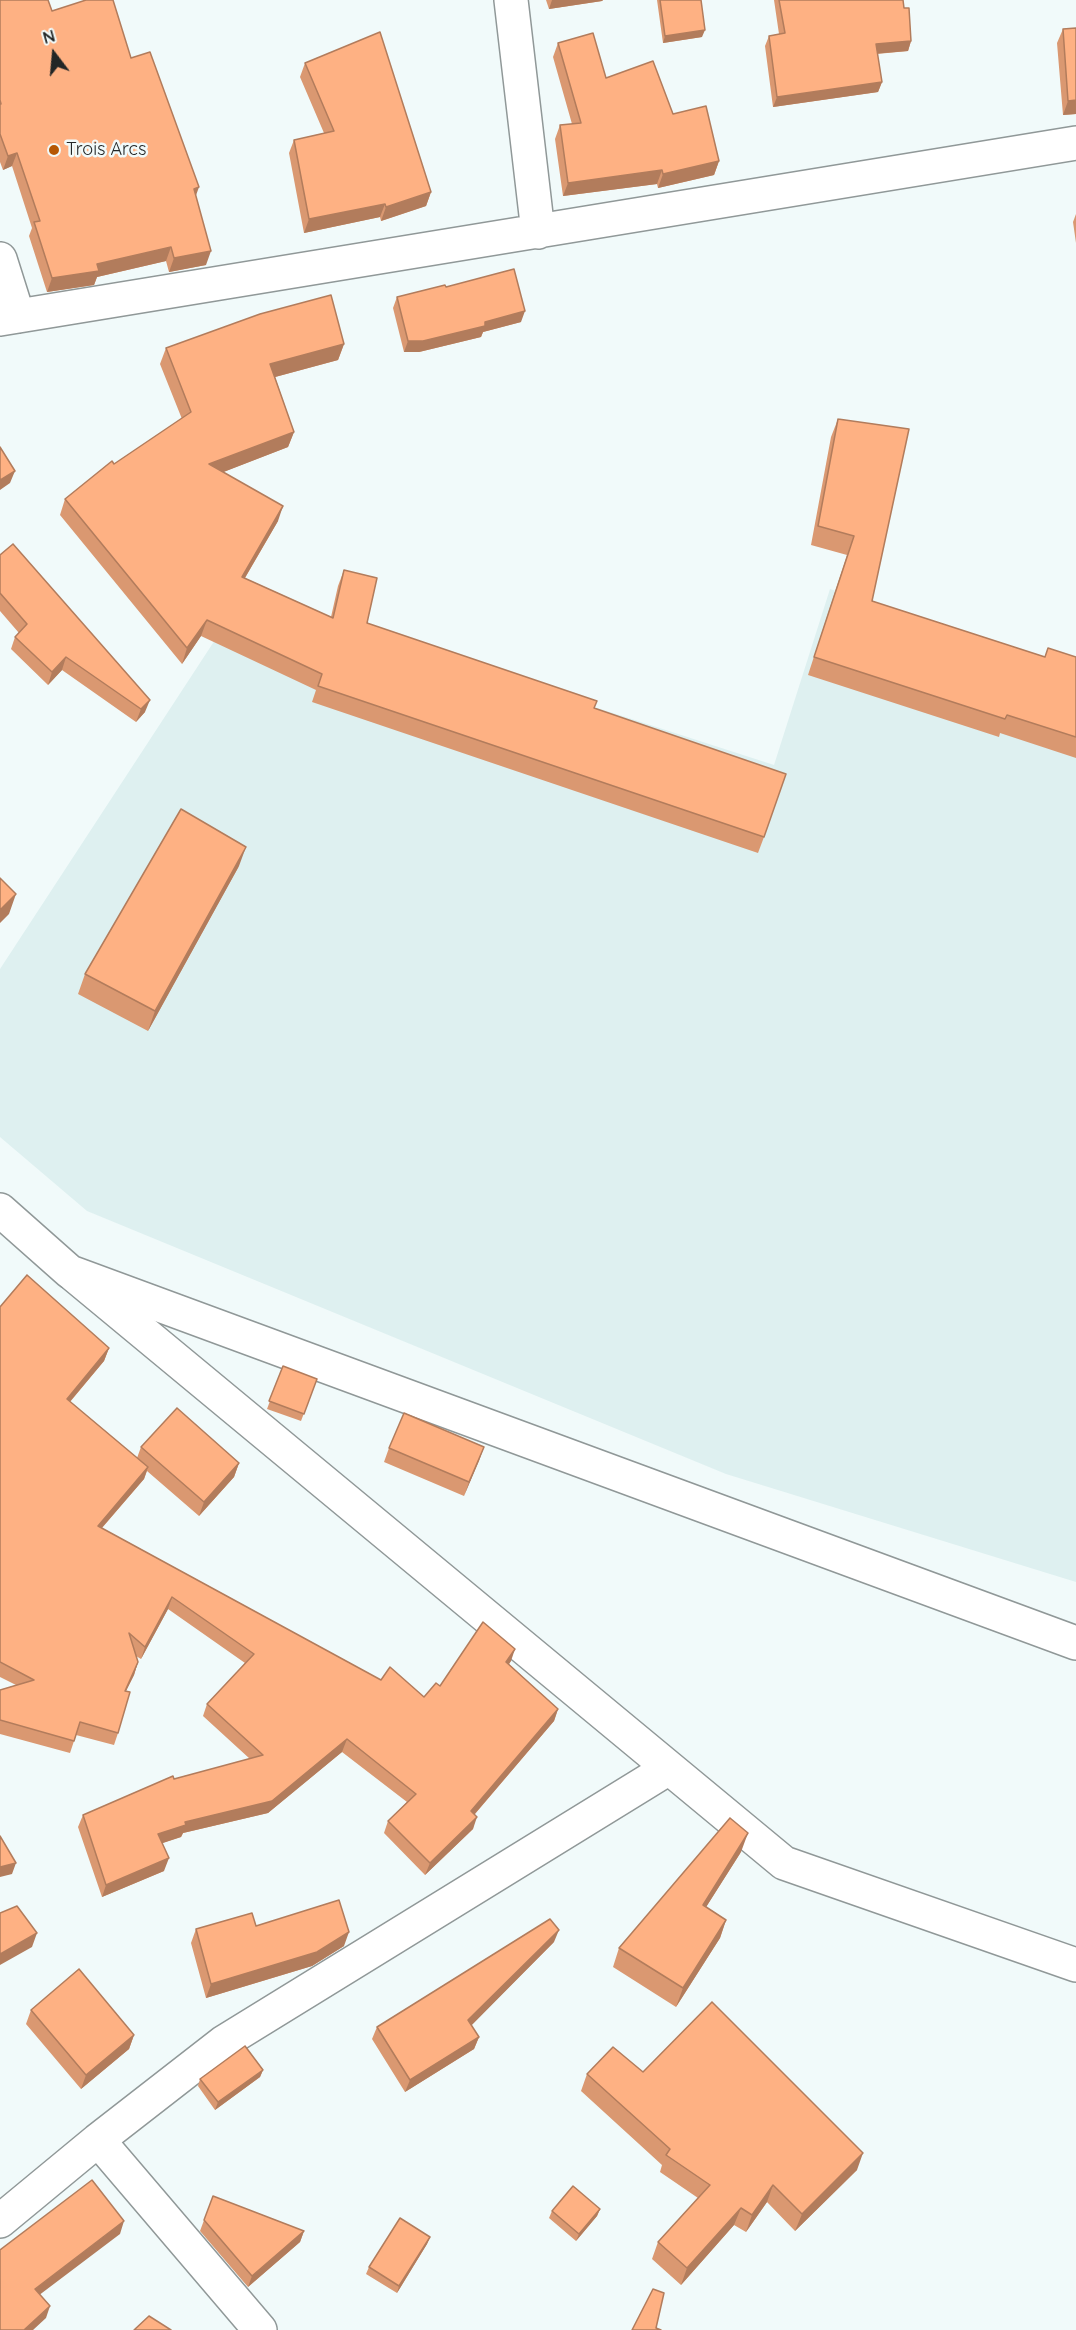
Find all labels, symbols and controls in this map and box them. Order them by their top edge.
north arrow [24,24,84,84]
text: N [41,25,57,48]
place label: Trois Arcs [66,139,146,161]
marker: Trois Arcs [47,143,61,157]

